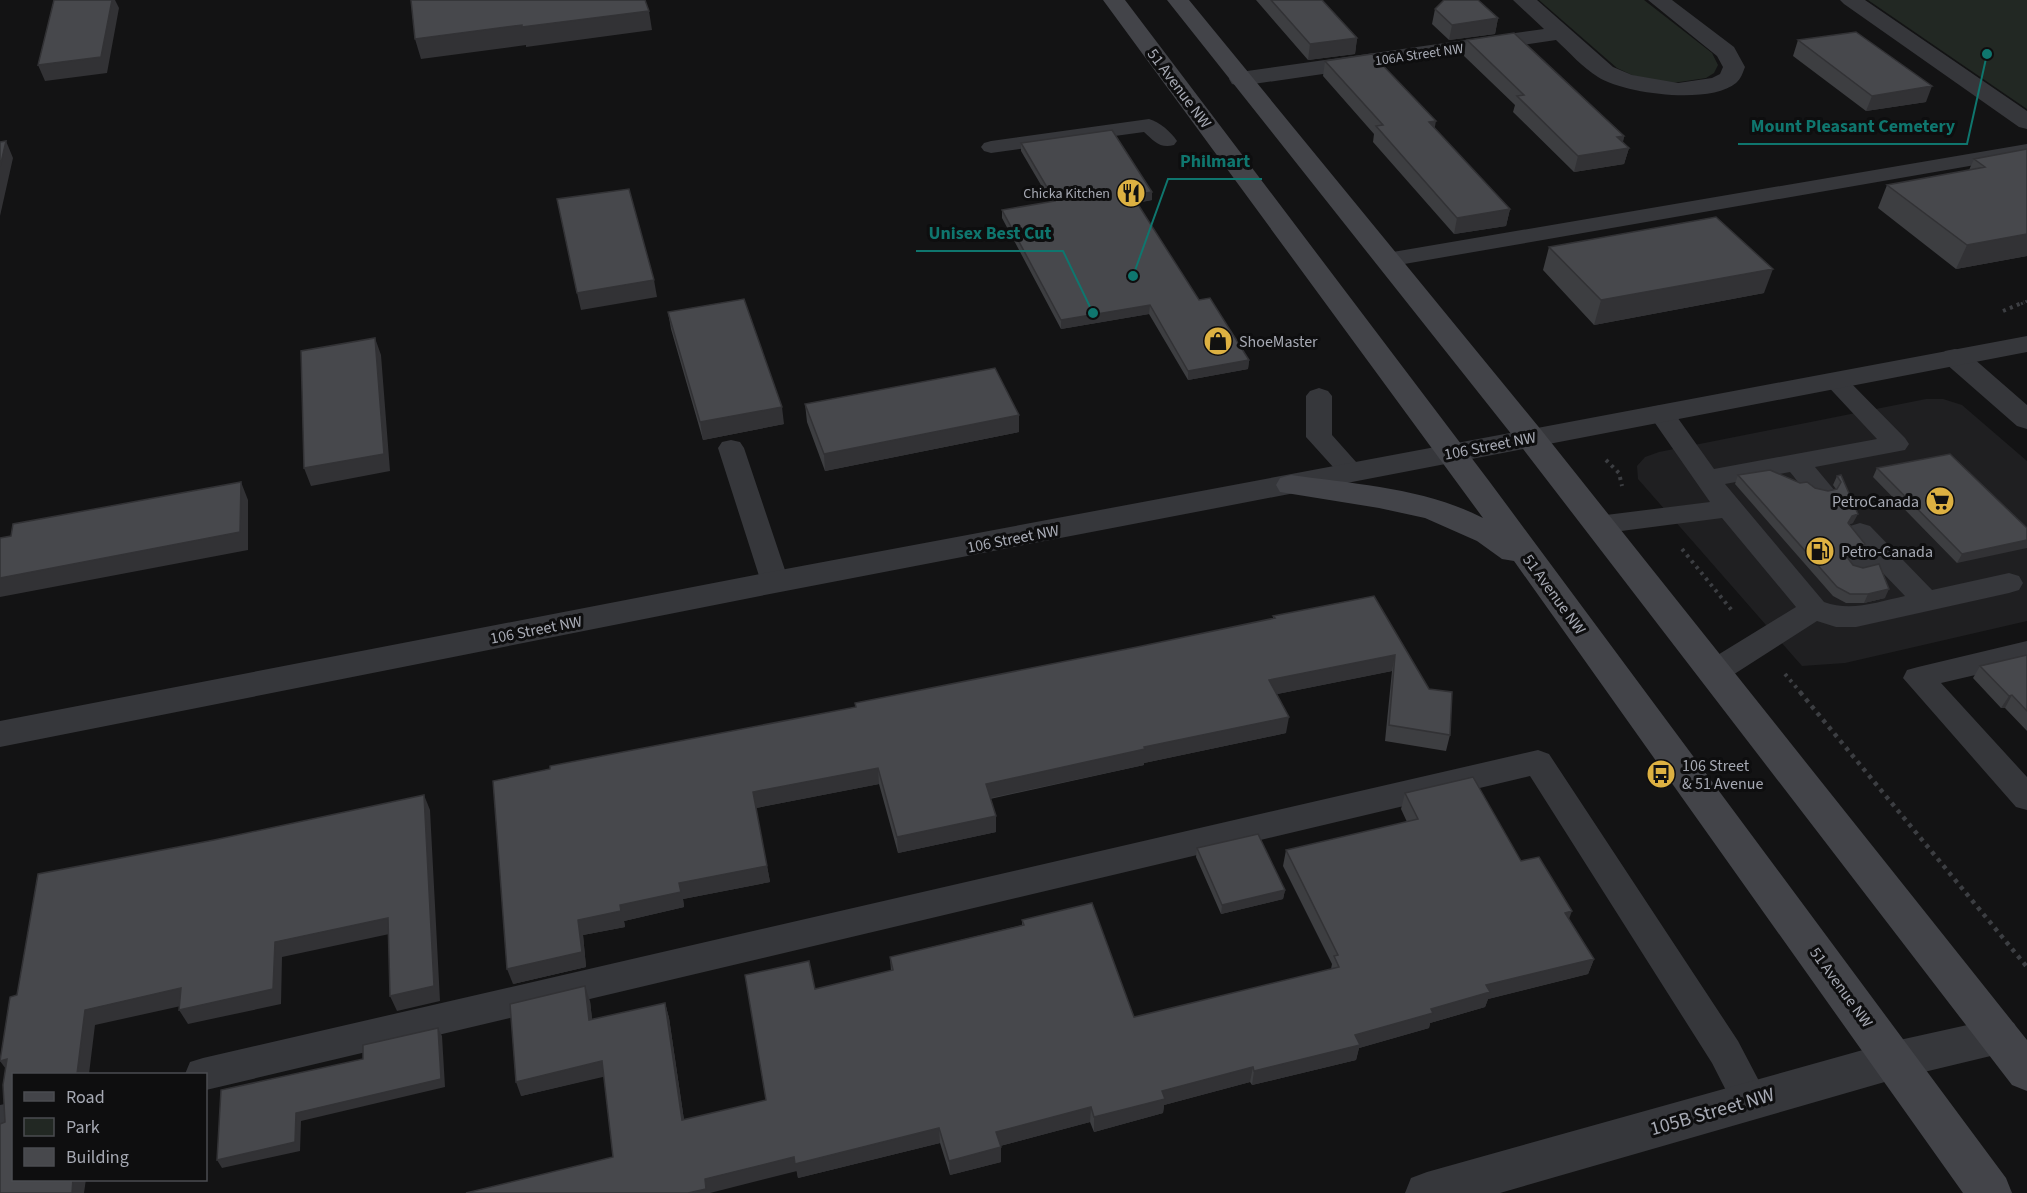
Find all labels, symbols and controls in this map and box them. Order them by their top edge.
street label: 106A Street NW [1374,39,1465,71]
street label: 51 Avenue NW [1142,44,1217,133]
callout: Mount Pleasant Cemetery [1738,108,1967,144]
text: Mount Pleasant Cemetery [1751,114,1956,139]
callout: Philmart [1168,143,1262,179]
text: Philmart [1180,149,1250,174]
restaurant icon: Chicka Kitchen [1115,177,1147,209]
place label: Chicka Kitchen [1023,184,1110,204]
callout: Unisex Best Cut [916,215,1063,251]
text: Unisex Best Cut [929,221,1052,246]
shop icon: ShoeMaster [1202,325,1234,357]
place label: ShoeMaster [1239,331,1318,353]
street label: 106 Street NW [1442,426,1538,466]
supermarket icon: PetroCanada [1924,485,1956,517]
place label: PetroCanada [1832,491,1919,513]
street label: 106 Street NW [965,519,1061,559]
fuel station icon: Petro-Canada [1804,535,1836,567]
place label: Petro-Canada [1841,541,1933,563]
street label: 51 Avenue NW [1518,550,1591,640]
street label: 106 Street NW [488,610,584,650]
place label: 106 Street & 51 Avenue [1682,755,1763,795]
bus stop icon: 106 Street & 51 Avenue [1645,758,1677,790]
street label: 51 Avenue NW [1805,943,1878,1033]
legend [12,1073,207,1181]
street label: 105B Street NW [1647,1081,1778,1143]
text: Road [66,1085,105,1110]
text: Park [66,1115,100,1140]
text: Building [66,1145,129,1170]

